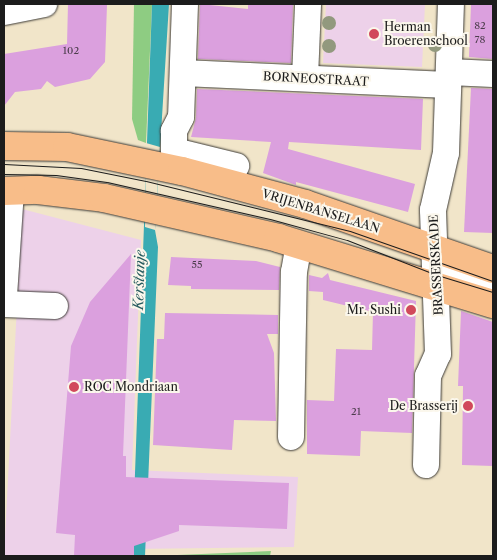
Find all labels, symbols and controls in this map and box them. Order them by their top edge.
place label: Herman Broerenschool [384,20,468,48]
house number: 82 [474,20,486,32]
marker: Herman Broerenschool [368,28,380,40]
house number: 78 [475,34,485,46]
house number: 102 [63,45,79,57]
street label: BORNEOSTRAAT [263,69,369,89]
street label: VRIJENBANSELAAN [260,186,382,236]
street label: BRASSERSKADE [426,214,446,316]
water label: Kerstanje [130,250,148,310]
house number: 55 [192,259,202,271]
place label: Mr. Sushi [347,303,401,317]
marker: Mr. Sushi [405,304,417,316]
place label: ROC Mondriaan [84,380,178,394]
marker: ROC Mondriaan [68,381,80,393]
place label: De Brasserij [389,399,458,413]
marker: De Brasserij [462,400,474,412]
house number: 21 [351,406,361,418]

